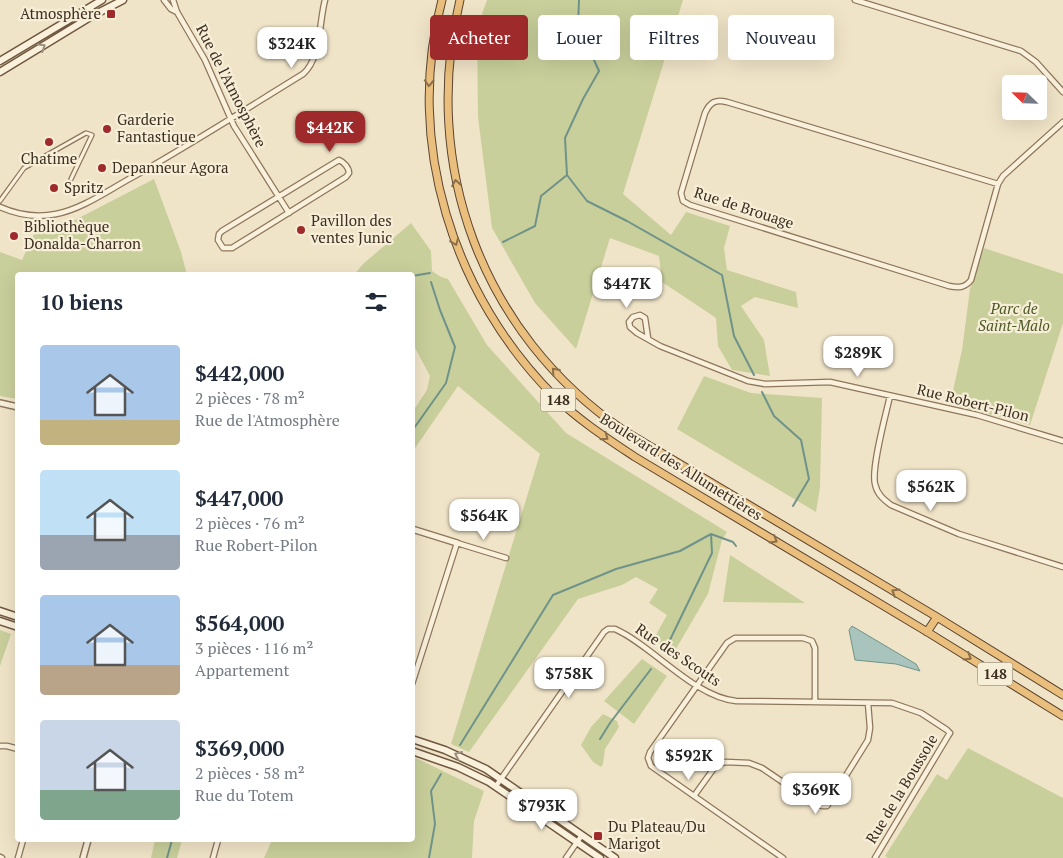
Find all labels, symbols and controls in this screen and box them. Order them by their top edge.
place label: Atmosphère [20,3,101,23]
marker: Atmosphère [105,8,117,20]
chip: Acheter [430,15,528,60]
chip: Louer [538,15,620,60]
chip: Filtres [630,15,718,60]
chip: Nouveau [728,15,834,60]
street label: Rue de l'Atmosphère [192,21,272,151]
pin: $324K [257,27,327,69]
text: $324K [268,32,316,54]
one-way arrow [36,44,45,53]
north arrow [1002,75,1048,120]
map controls [1002,75,1047,120]
one-way arrow [424,79,435,87]
place label: Garderie Fantastique [117,109,196,146]
pin: $442K [295,110,365,153]
text: $442K [306,116,354,138]
marker: Garderie Fantastique [101,123,113,135]
marker: Chatime [43,136,55,148]
place label: Chatime [21,148,77,168]
place label: Depanneur Agora [112,157,229,177]
marker: Depanneur Agora [96,162,108,174]
place label: Spritz [64,177,104,197]
one-way arrow [452,178,462,187]
marker: Spritz [48,182,60,194]
street label: Rue de Brouage [692,182,797,233]
place label: Pavillon des ventes Junic [310,210,392,247]
place label: Bibliothèque Donalda-Charron [24,216,141,253]
marker: Pavillon des ventes Junic [295,224,307,236]
marker: Bibliothèque Donalda-Charron [8,230,20,242]
one-way arrow [449,237,459,246]
pin: $447K [592,266,662,309]
text: $447K [603,272,651,294]
text: 10 biens [40,288,123,316]
icon: filters [362,288,390,316]
park label: Parc de Saint-Malo [978,298,1050,335]
pin: $289K [823,336,893,378]
text: $289K [834,341,882,363]
text: $442,000 [195,359,284,387]
icon: home [80,365,140,425]
one-way arrow [551,368,560,377]
street label: Rue Robert-Pilon [915,378,1031,426]
text: 2 pièces · 78 m² [195,387,305,409]
road number: 148 [540,388,576,412]
street label: Boulevard des Allumettières [597,408,767,524]
text: Rue de l'Atmosphère [195,409,340,431]
one-way arrow [599,431,609,440]
pin: $562K [896,470,966,512]
text: $562K [907,475,955,497]
text: $447,000 [195,484,283,512]
icon: home [80,490,140,550]
pin: $564K [449,498,519,541]
text: $564K [460,504,508,526]
text: 2 pièces · 76 m² [195,512,305,534]
text: Rue Robert-Pilon [195,534,318,556]
one-way arrow [768,534,777,544]
one-way arrow [892,589,901,599]
text: $564,000 [195,609,284,637]
icon: home [80,615,140,675]
street label: Rue des Scouts [632,618,725,690]
text: 3 pièces · 116 m² [195,637,313,659]
one-way arrow [963,651,972,661]
pin: $758K [534,656,604,699]
text: Appartement [195,659,290,681]
text: $758K [545,662,593,684]
road number: 148 [978,662,1012,686]
street label: Rue de la Boussole [861,730,942,847]
text: $369,000 [195,734,284,762]
pin: $592K [654,738,724,781]
icon: home [80,740,140,800]
text: $592K [665,744,713,766]
one-way arrow [454,751,463,762]
text: 2 pièces · 58 m² [195,762,305,784]
pin: $369K [781,772,851,815]
text: $369K [792,778,840,800]
text: Rue du Totem [195,784,294,806]
pin: $793K [507,788,577,831]
text: $793K [518,794,566,816]
place label: Du Plateau/Du Marigot [608,816,706,853]
marker: Du Plateau/Du Marigot [592,830,604,842]

